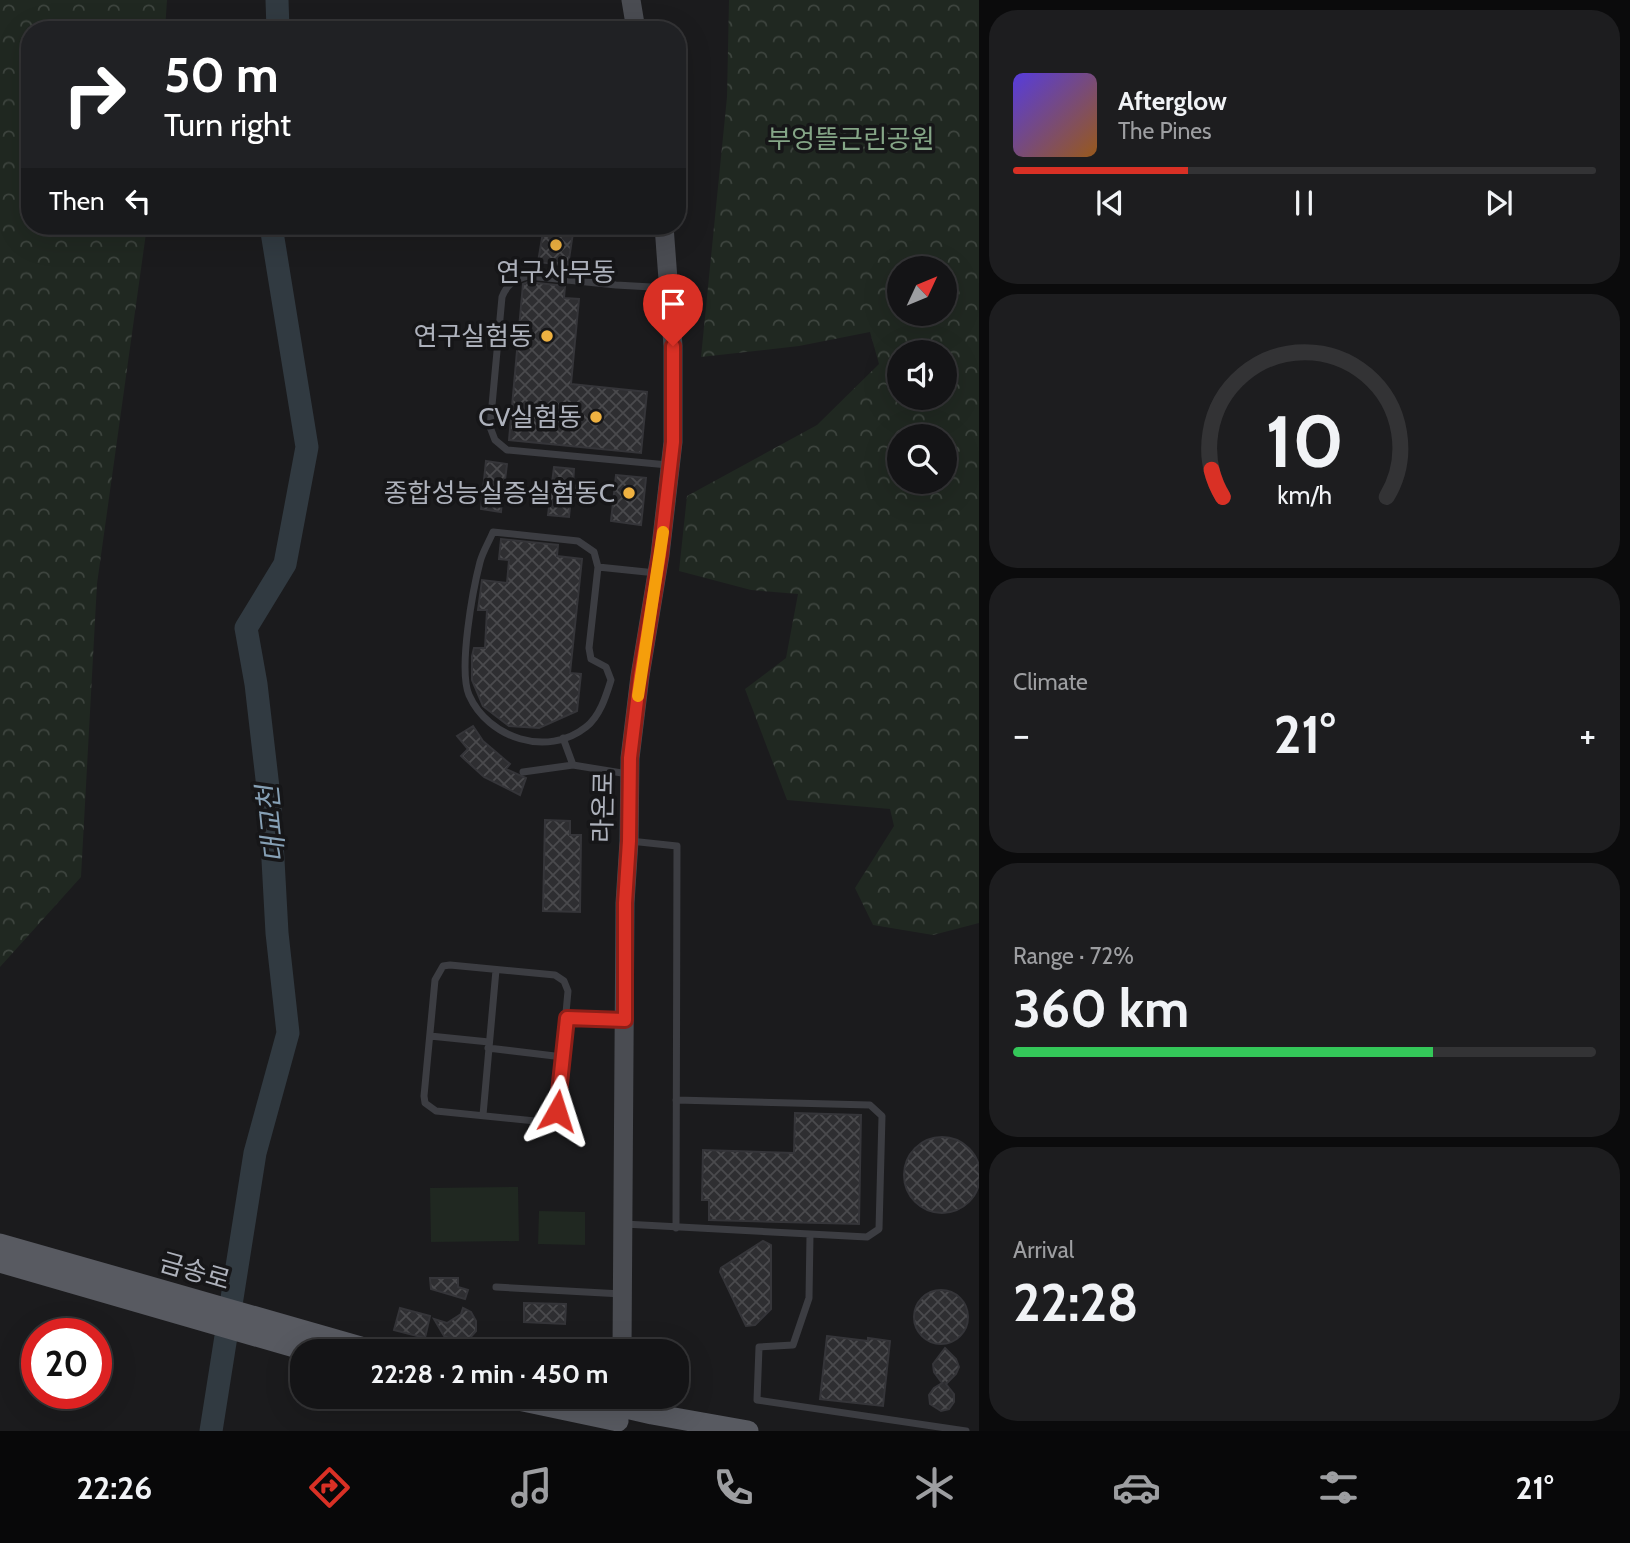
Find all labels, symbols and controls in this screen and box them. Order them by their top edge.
text: 50 m [164,45,279,104]
icon: right [49,49,140,140]
text: Afterglow [1118,85,1227,117]
text: Turn right [164,105,291,144]
text: The Pines [1118,117,1212,145]
park label: 부엉뜰근린공원 [767,123,935,155]
icon: left [119,182,157,220]
icon: previous [1091,184,1129,222]
icon: pause [1285,184,1323,222]
icon: next [1480,184,1518,222]
text: Then [49,185,105,217]
marker: 연구사무동 [548,237,564,253]
place label: 연구사무동 [496,256,616,288]
north arrow [887,256,957,326]
map controls [887,256,957,494]
pin [643,274,703,346]
icon: arrive [654,285,692,323]
place label: 연구실험동 [413,320,533,352]
marker: 연구실험동 [539,328,555,344]
button: sound [887,340,957,410]
text: 10 [1265,398,1344,486]
place label: CV실험동 [478,401,582,433]
marker: CV실험동 [588,409,604,425]
button: search [887,424,957,494]
place label: 종합성능실증실험동C [384,477,615,509]
text: km/h [1277,480,1332,510]
marker: 종합성능실증실험동C [621,485,637,501]
text: Climate [1013,668,1088,696]
text: 21° [1274,703,1335,766]
text: − [1013,711,1030,758]
text: + [1579,711,1596,758]
street label: 라온로 [586,771,620,843]
water label: 대교천 [250,781,292,864]
text: Range · 72% [1013,942,1134,970]
text: 360 km [1013,977,1189,1040]
position arrow [520,1074,594,1148]
text: Arrival [1013,1236,1074,1264]
street label: 금송로 [156,1246,234,1296]
text: 22:28 [1013,1271,1138,1334]
speed limit sign: 20 [21,1318,112,1409]
text: 22:28 · 2 min · 450 m [371,1358,608,1390]
icon: directions [305,1463,354,1512]
icon: music [507,1463,556,1512]
icon: phone [709,1463,758,1512]
icon: climate [910,1463,959,1512]
icon: car [1112,1463,1161,1512]
icon: filters [1314,1463,1363,1512]
text: 22:26 [76,1468,152,1507]
text: 21° [1516,1468,1554,1507]

